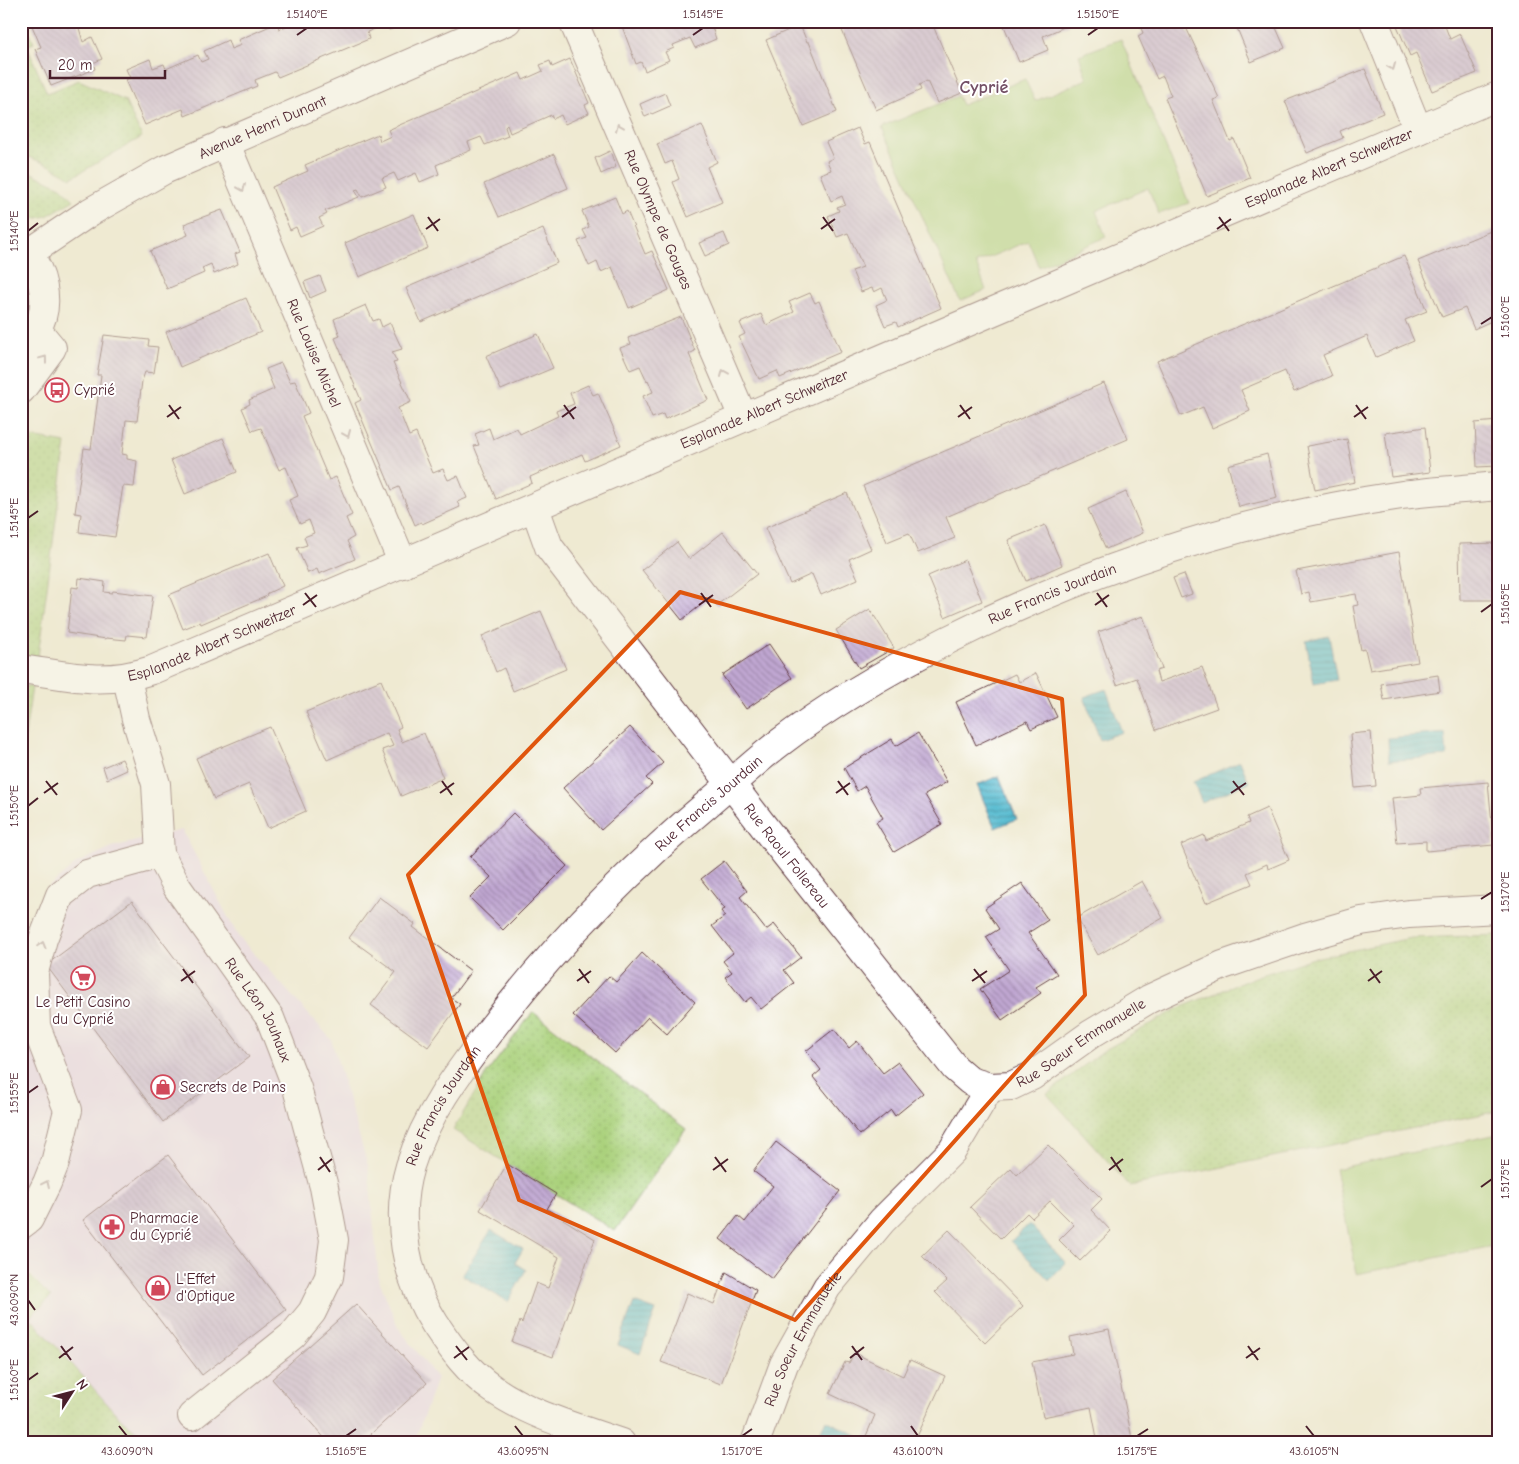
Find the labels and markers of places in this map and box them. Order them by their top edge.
bus stop icon: Cyprié [44,377,70,403]
place label: Cyprié [74,381,115,399]
supermarket icon: Le Petit Casino du Cyprié [70,965,96,991]
place label: Le Petit Casino du Cyprié [36,993,130,1028]
shop icon: Secrets de Pains [150,1074,176,1100]
place label: Secrets de Pains [180,1078,286,1096]
place label: Pharmacie du Cyprié [130,1209,199,1244]
pharmacy icon: Pharmacie du Cyprié [99,1214,125,1240]
place label: L'Effet d'Optique [176,1270,235,1305]
shop icon: L'Effet d'Optique [145,1275,171,1301]

